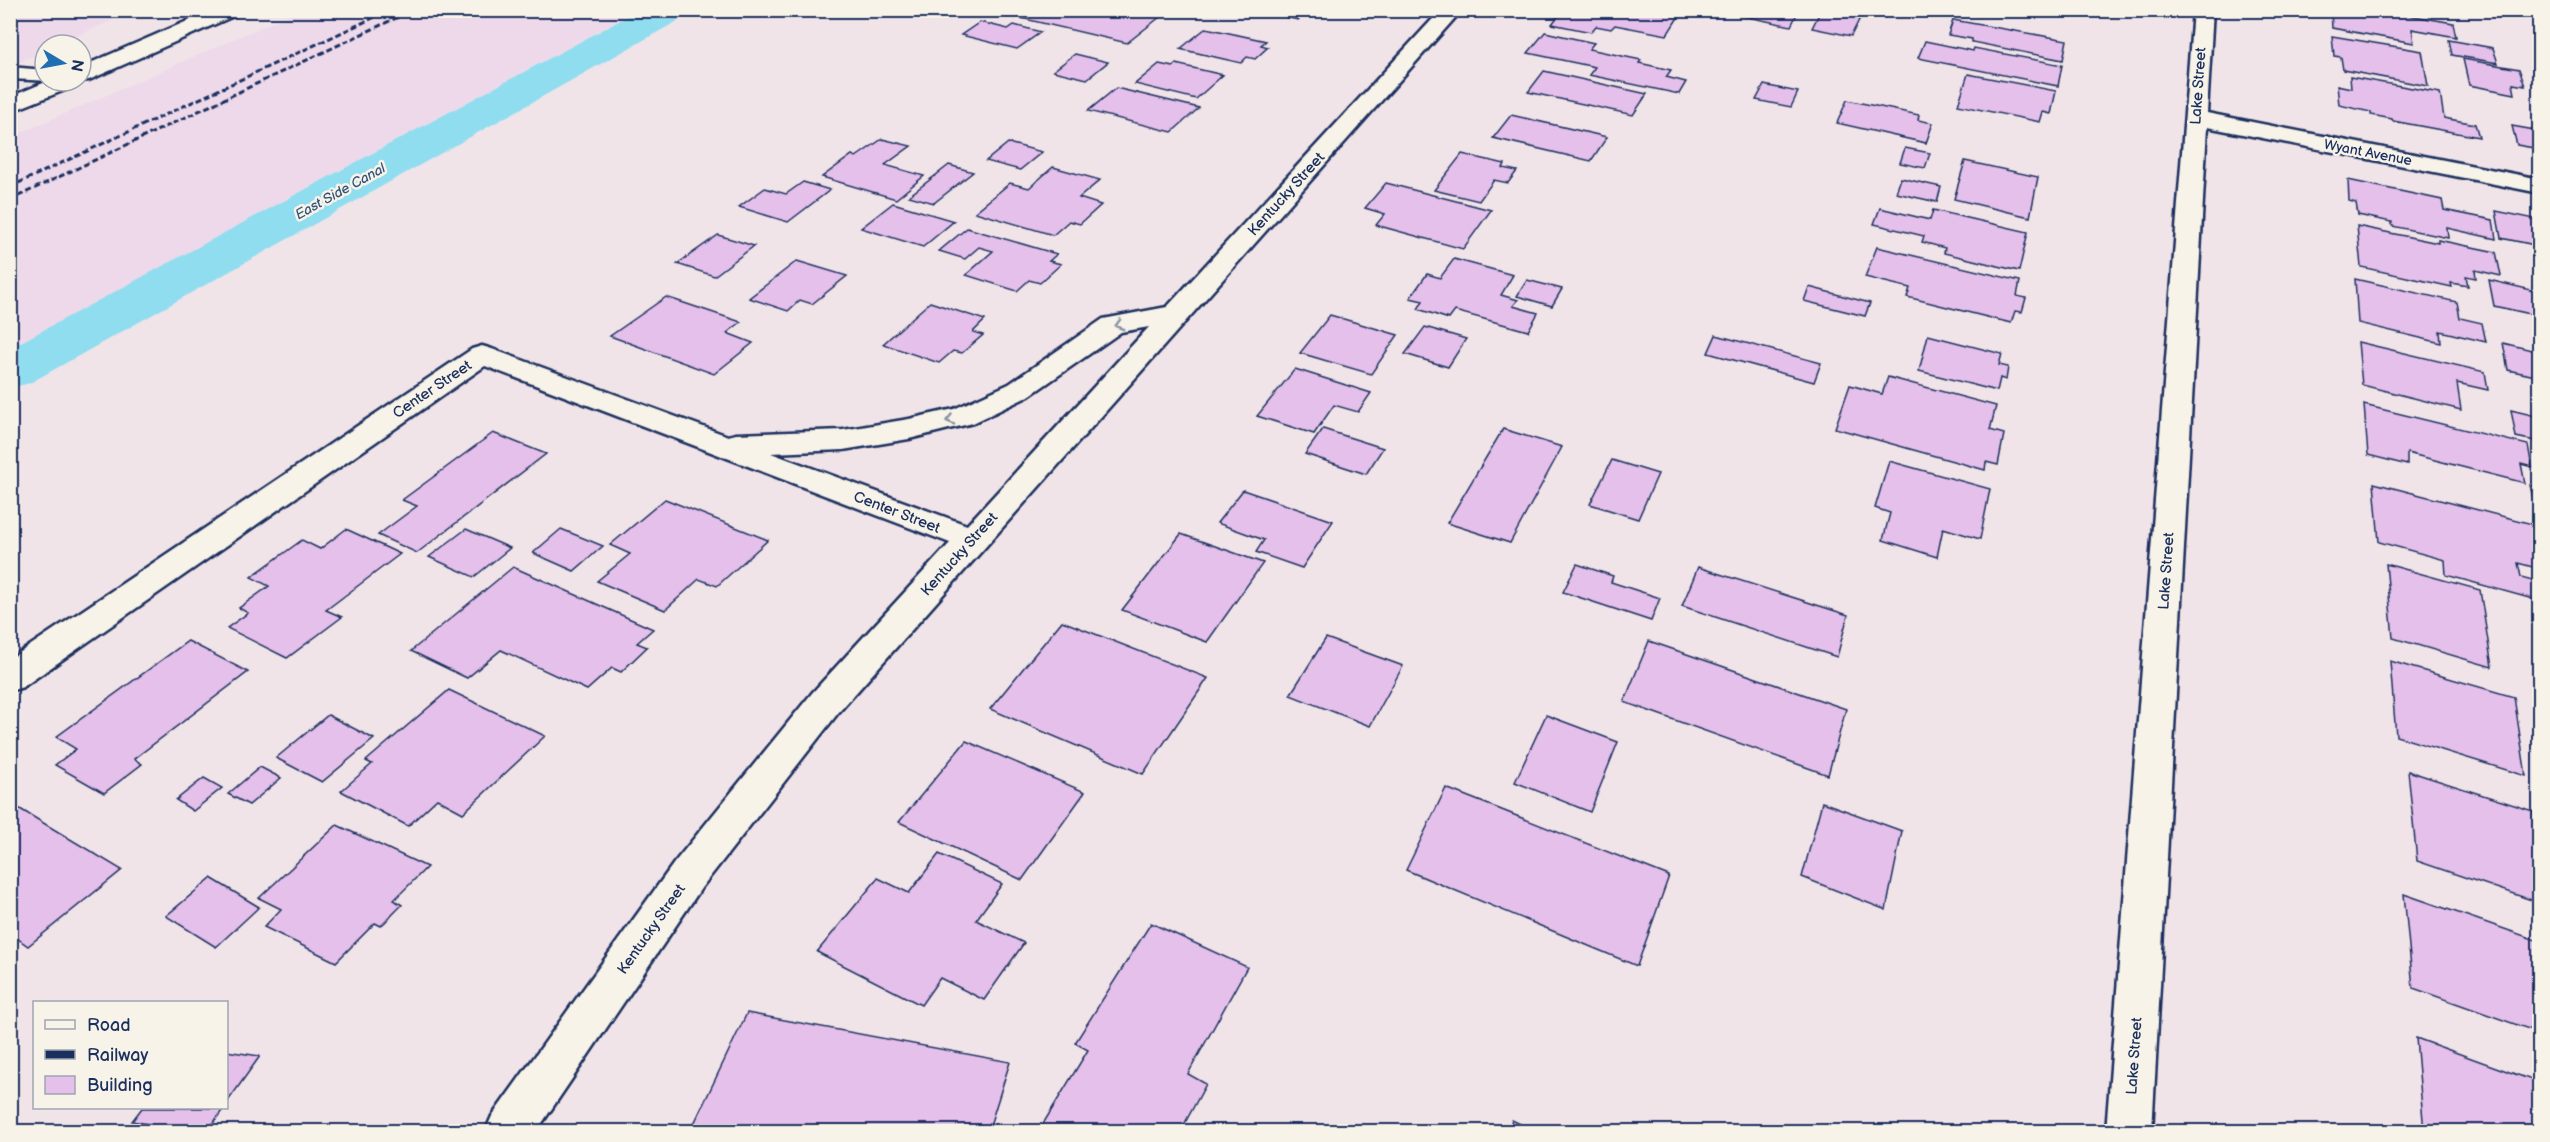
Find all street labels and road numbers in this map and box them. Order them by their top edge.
street label: Lake Street [2186,46,2211,125]
street label: Wyant Avenue [2322,136,2413,169]
street label: Kentucky Street [1244,148,1329,240]
street label: Center Street [389,356,476,423]
street label: Center Street [851,487,943,538]
street label: Kentucky Street [917,508,1002,600]
street label: Lake Street [2154,531,2179,610]
street label: Kentucky Street [613,880,690,978]
street label: Lake Street [2122,1016,2147,1095]

